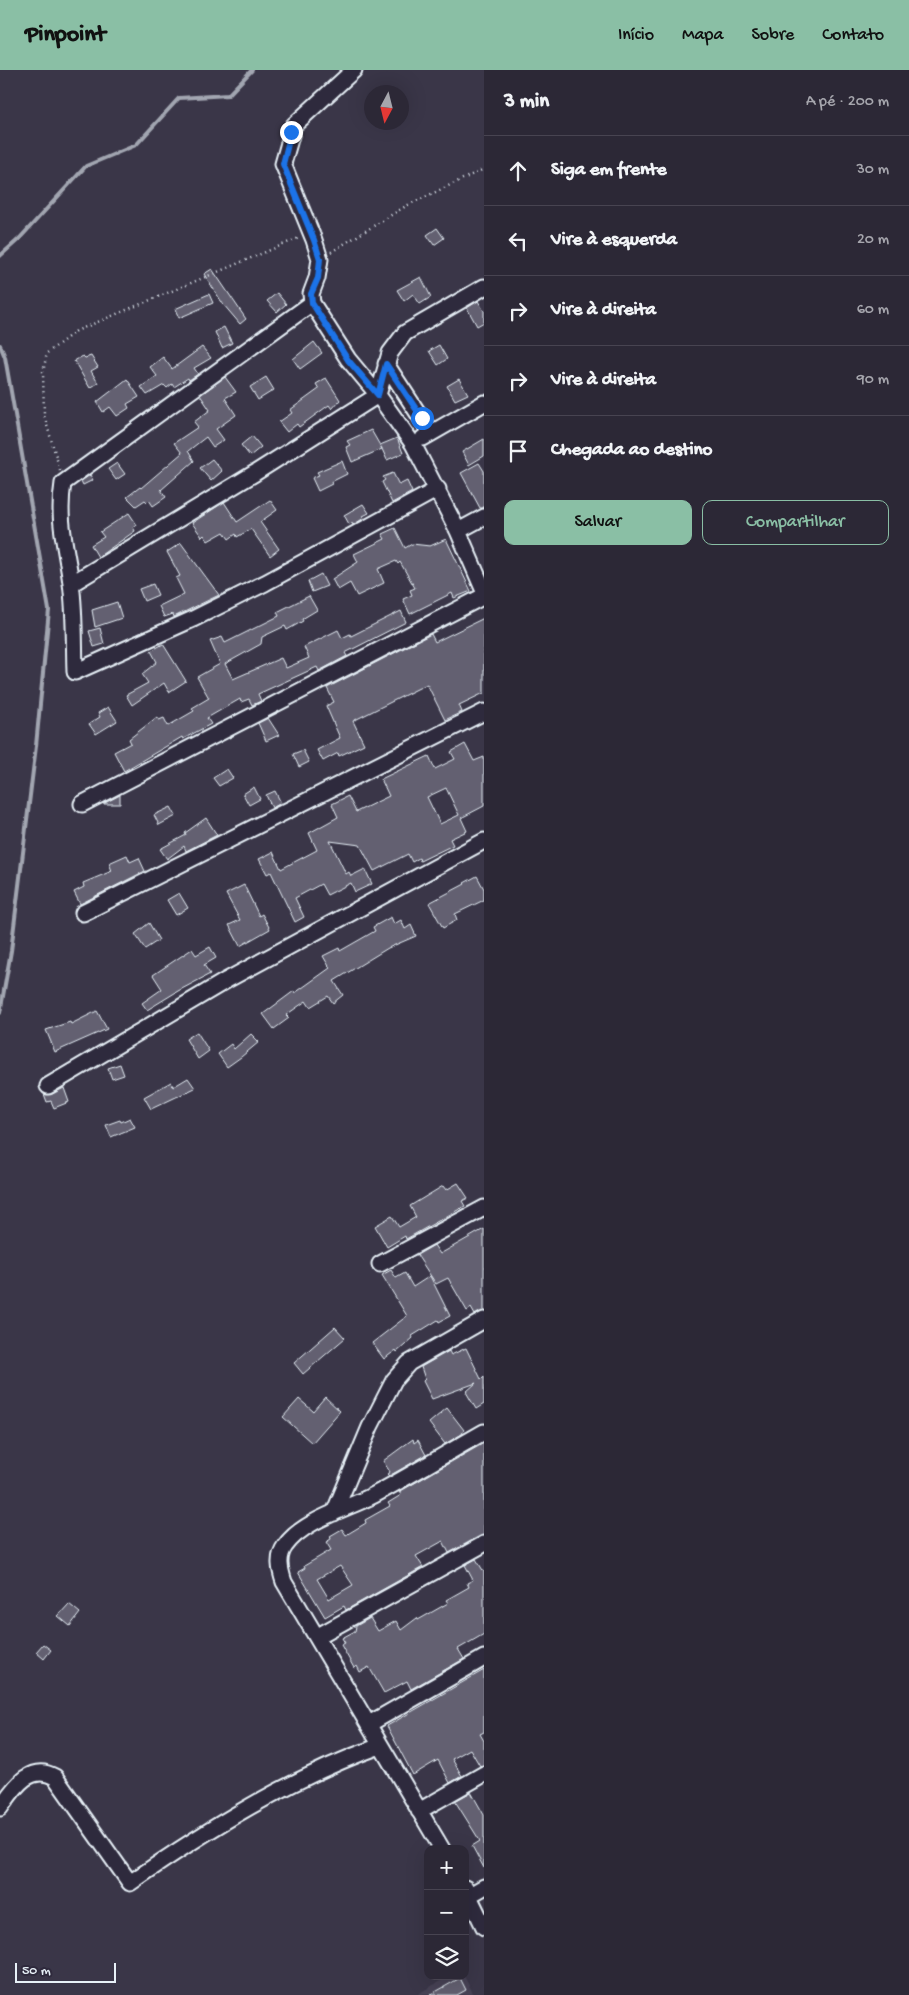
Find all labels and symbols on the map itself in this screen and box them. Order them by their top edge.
north arrow [364,85,409,130]
route end [280,121,303,144]
route start [411,407,434,430]
scale bar [15,1960,116,1983]

